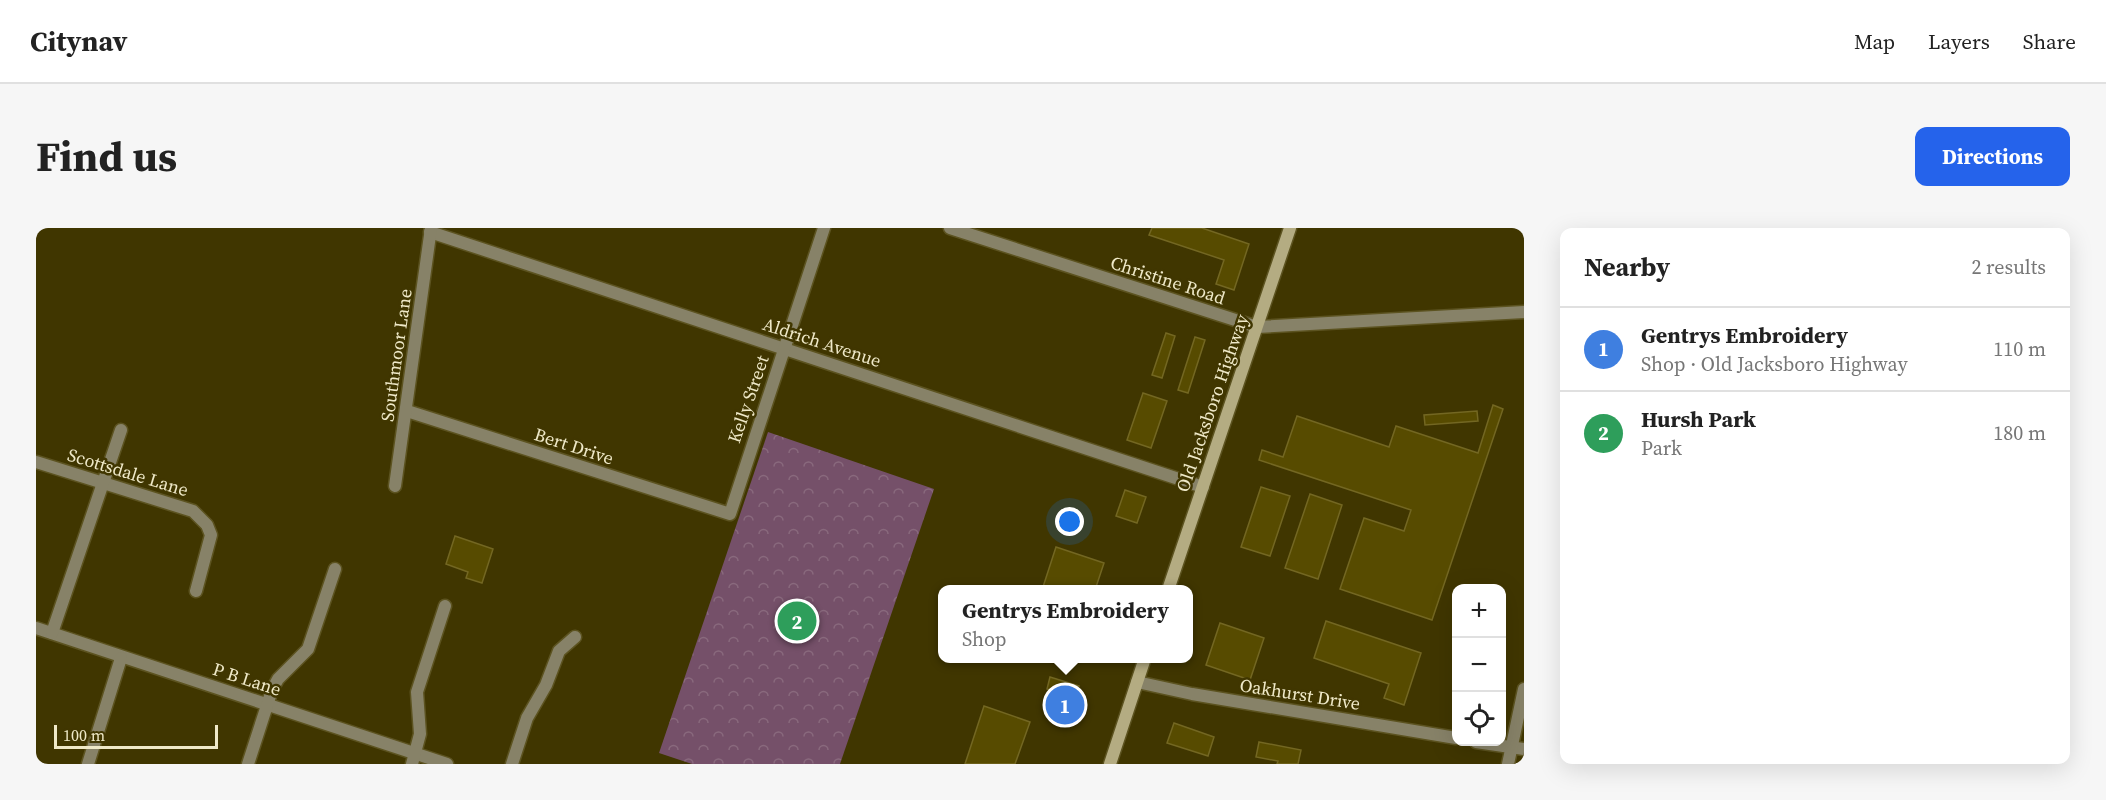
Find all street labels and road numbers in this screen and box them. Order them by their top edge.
street label: Christine Road [1107,250,1229,310]
street label: Southmoor Lane [374,287,418,423]
street label: Old Jacksboro Highway [1170,310,1254,495]
street label: Aldrich Avenue [760,311,884,373]
street label: Kelly Street [721,352,775,446]
street label: Bert Drive [531,421,617,471]
street label: Scottsdale Lane [64,442,192,502]
street label: P B Lane [210,656,284,702]
street label: Oakhurst Drive [1238,672,1362,716]

